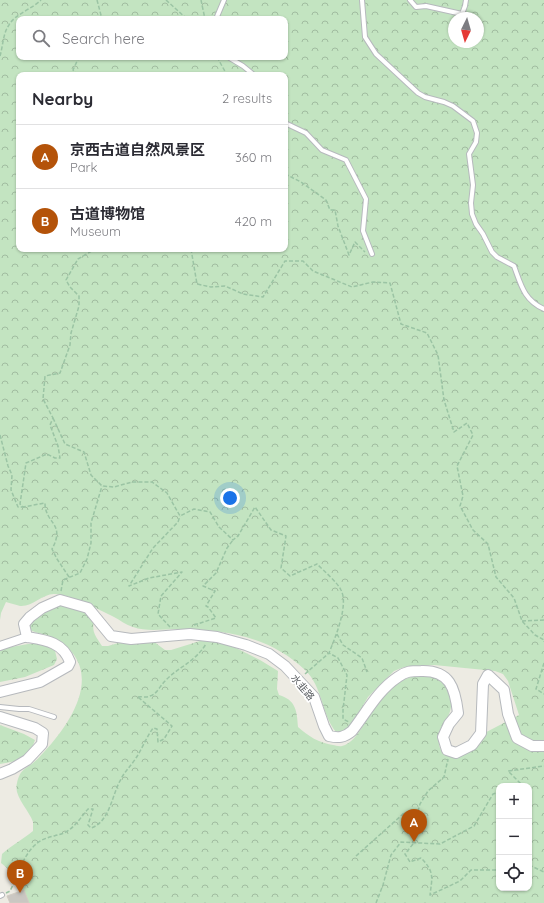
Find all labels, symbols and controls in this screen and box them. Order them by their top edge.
north arrow [448,12,484,48]
search box [16,16,288,60]
icon: search [30,27,52,49]
text: Search here [62,29,145,48]
text: Nearby [32,88,93,109]
text: 2 results [222,90,272,106]
text: 京西古道自然风景区 [70,140,205,159]
text: A [41,149,49,165]
text: 360 m [235,149,272,165]
text: Park [70,159,98,175]
text: 古道博物馆 [70,204,145,223]
text: B [41,213,49,229]
text: 420 m [235,213,272,229]
text: Museum [70,223,121,239]
your location [220,488,240,508]
street label: 水韭路 [288,672,317,703]
map controls [496,783,532,891]
button: + [496,783,532,819]
pin: A [401,809,427,842]
button: − [496,819,532,855]
button: locate [496,855,532,891]
pin: B [7,860,33,893]

